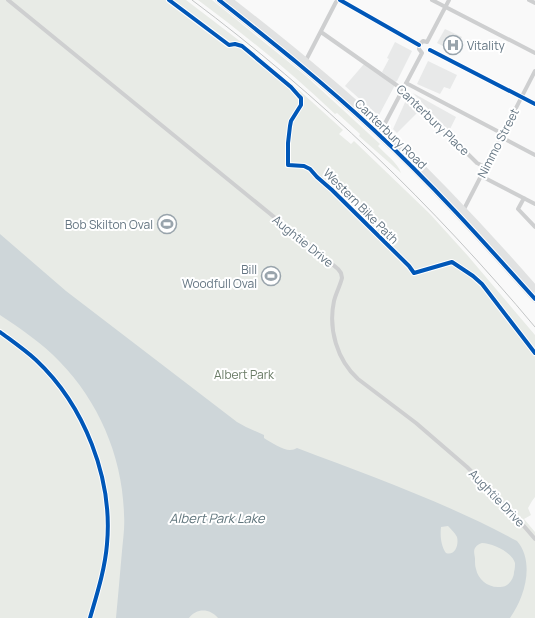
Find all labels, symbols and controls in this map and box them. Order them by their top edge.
hospital icon: Vitality [442,34,464,56]
place label: Vitality [467,37,506,54]
street label: Canterbury Place [393,81,473,159]
street label: Canterbury Road [351,95,431,173]
street label: Nimmo Street [473,105,523,181]
street label: Western Bike Path [320,165,402,247]
street label: Aughtie Drive [269,211,337,271]
sports icon: Bob Skilton Oval [156,213,178,235]
place label: Bob Skilton Oval [65,216,153,233]
place label: Bill Woodfull Oval [182,261,257,292]
sports icon: Bill Woodfull Oval [260,265,282,287]
park label: Albert Park [214,366,275,383]
street label: Aughtie Drive [465,465,529,531]
water label: Albert Park Lake [169,509,266,527]

